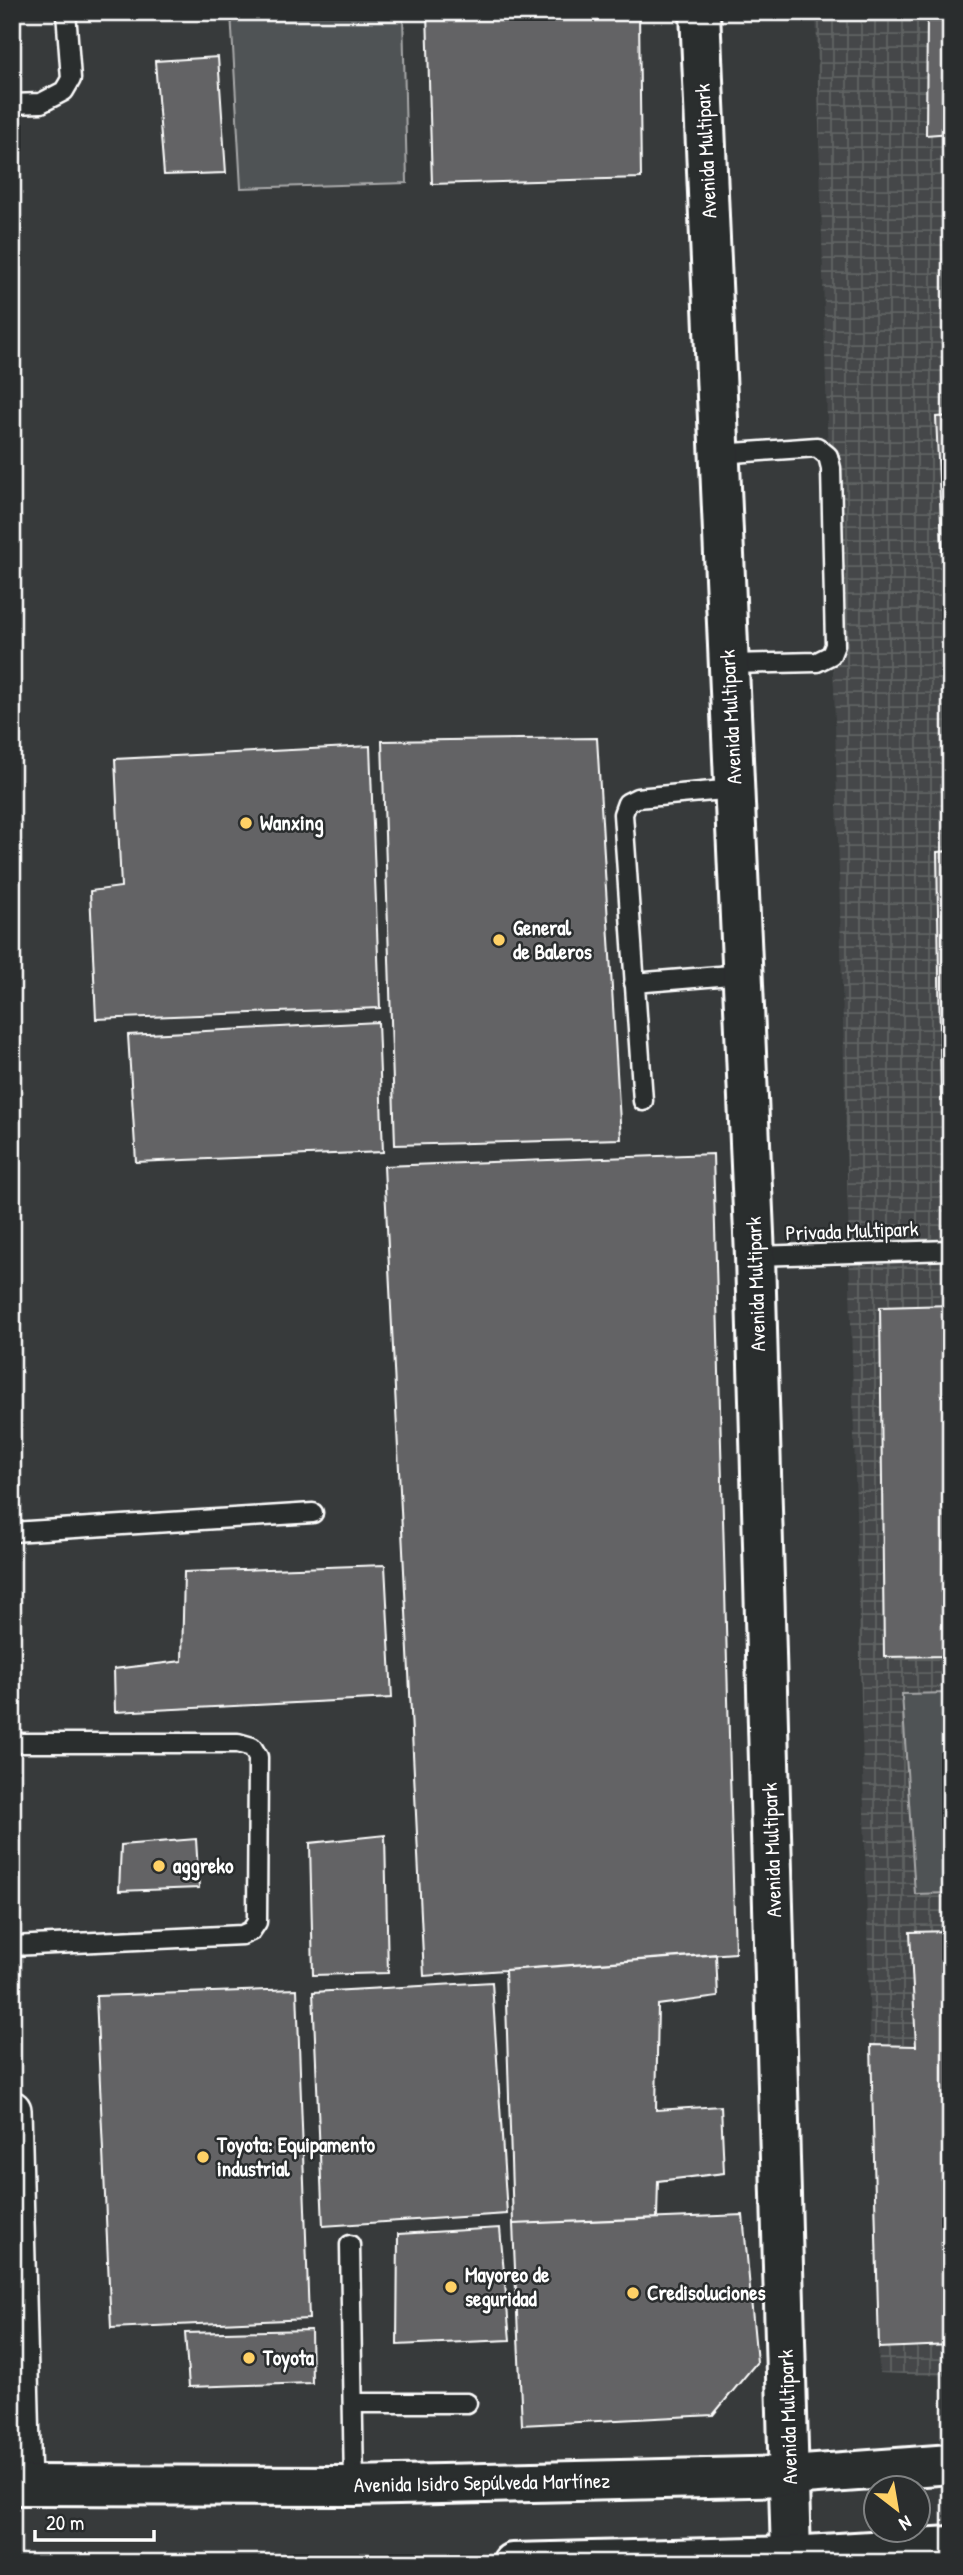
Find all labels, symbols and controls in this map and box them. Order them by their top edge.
street label: Avenida Multipark [687,83,724,219]
street label: Avenida Multipark [712,649,749,785]
place label: Wanxing [260,808,324,838]
marker: Wanxing [238,815,254,831]
place label: General de Baleros [513,913,592,966]
marker: General de Baleros [491,932,507,948]
street label: Privada Multipark [785,1214,919,1247]
street label: Avenida Multipark [739,1216,772,1352]
street label: Avenida Multipark [755,1782,788,1918]
place label: aggreko [173,1851,234,1881]
marker: aggreko [151,1858,167,1874]
place label: Toyota: Equipamento industrial [216,2130,375,2183]
marker: Toyota: Equipamento industrial [195,2149,211,2165]
place label: Mayoreo de seguridad [465,2260,550,2314]
place label: Credisoluciones [647,2278,766,2307]
marker: Mayoreo de seguridad [443,2279,459,2295]
marker: Credisoluciones [625,2285,641,2301]
place label: Toyota [262,2343,315,2373]
street label: Avenida Multipark [771,2349,804,2485]
marker: Toyota [241,2350,257,2366]
street label: Avenida Isidro Sepúlveda Martínez [354,2466,610,2499]
north arrow [862,2474,932,2544]
scale bar [35,2498,154,2542]
text: 20 m [46,2508,84,2537]
text: N [895,2510,917,2537]

